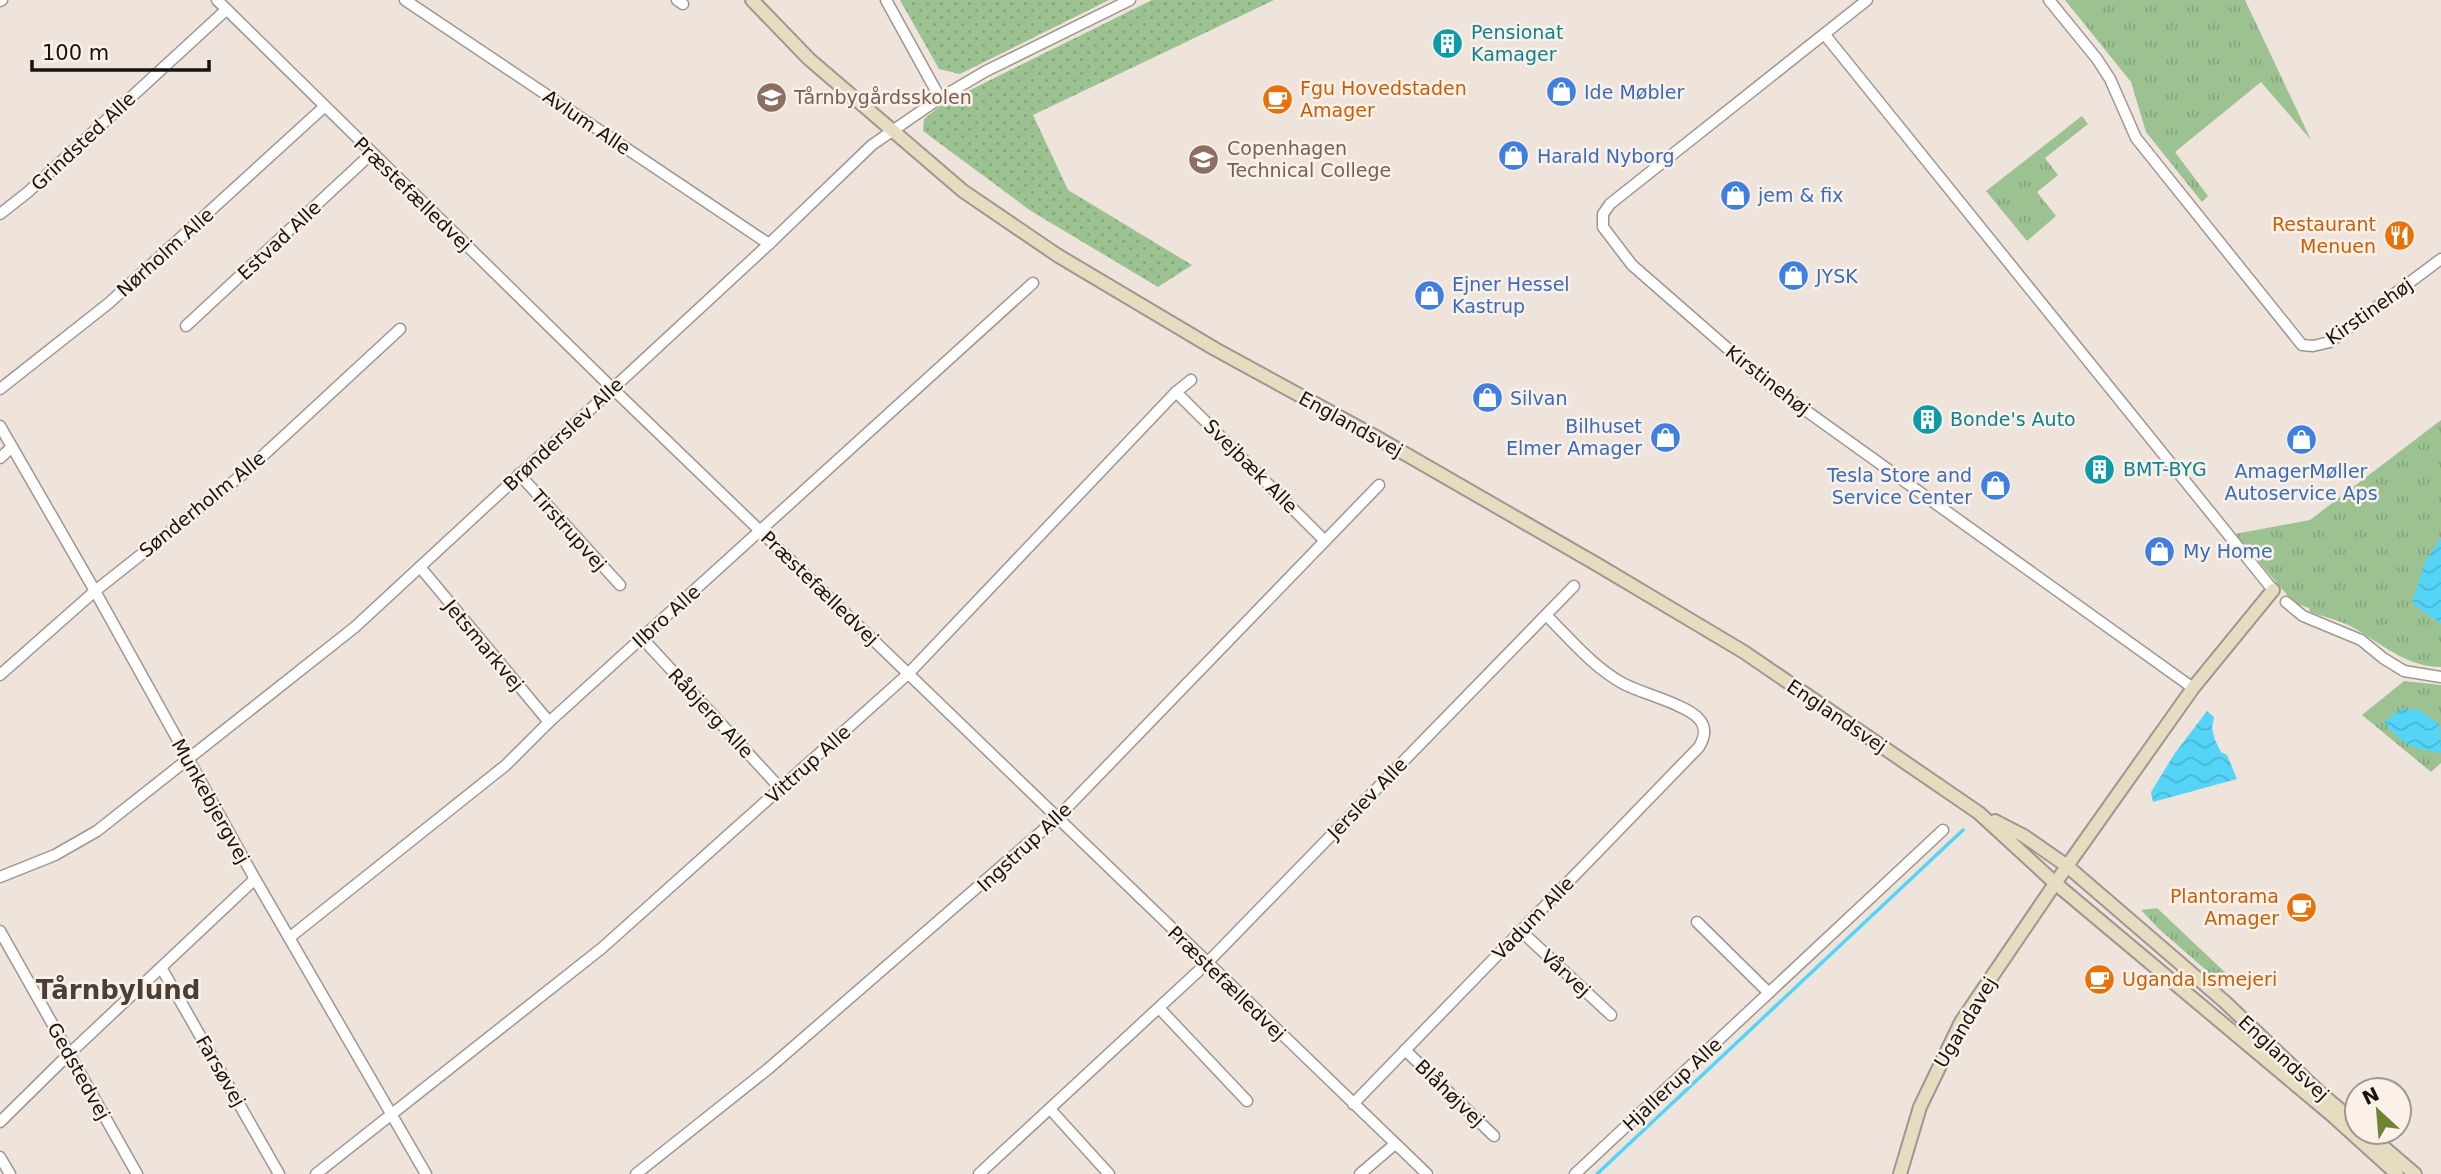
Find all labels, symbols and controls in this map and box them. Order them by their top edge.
place label: Pensionat Kamager [1471,21,1563,65]
building icon: Pensionat Kamager [1431,26,1465,60]
scale bar [32,28,208,72]
text: 100 m [42,41,109,65]
shop icon: Ide Møbler [1544,75,1578,109]
place label: Fgu Hovedstaden Amager [1300,77,1467,121]
school or university icon: Tårnbygårdsskolen [754,80,788,114]
place label: Ide Møbler [1584,81,1684,103]
cafe icon: Fgu Hovedstaden Amager [1260,82,1294,116]
street label: Avlum Alle [539,85,635,159]
place label: Tårnbygårdsskolen [793,86,972,108]
street label: Grindsted Alle [26,87,140,195]
street label: Præstefælledvej [350,132,476,256]
place label: Copenhagen Technical College [1226,137,1391,181]
shop icon: Harald Nyborg [1497,139,1531,173]
school or university icon: Copenhagen Technical College [1187,142,1221,176]
place label: Harald Nyborg [1537,145,1674,167]
shop icon: jem & fix [1718,178,1752,212]
place label: jem & fix [1757,184,1844,206]
street label: Estvad Alle [233,196,325,284]
street label: Nørholm Alle [112,203,218,301]
place label: Restaurant Menuen [2272,213,2376,257]
restaurant icon: Restaurant Menuen [2382,218,2416,252]
shop icon: JYSK [1776,259,1810,293]
place label: JYSK [1815,265,1858,287]
place label: Ejner Hessel Kastrup [1452,273,1570,317]
street label: Kirstinehøj [2321,273,2417,349]
shop icon: Ejner Hessel Kastrup [1412,278,1446,312]
street label: Kirstinehøj [1721,340,1815,420]
street label: Brønderslev Alle [499,373,627,495]
shop icon: Silvan [1470,381,1504,415]
street label: Englandsvej [1295,386,1407,462]
place label: Silvan [1510,387,1568,409]
building icon: Bonde's Auto [1910,402,1944,436]
place label: Bonde's Auto [1950,408,2076,430]
street label: Svejbæk Alle [1200,415,1302,517]
place label: Bilhuset Elmer Amager [1506,415,1642,459]
shop icon: Bilhuset Elmer Amager [1648,420,1682,454]
shop icon: AmagerMøller Autoservice Aps [2284,423,2318,457]
street label: Sønderholm Alle [135,446,269,562]
building icon: BMT-BYG [2083,452,2117,486]
place label: BMT-BYG [2123,458,2207,480]
place label: AmagerMøller Autoservice Aps [2224,460,2378,504]
place label: Tesla Store and Service Center [1826,464,1972,508]
shop icon: Tesla Store and Service Center [1978,469,2012,503]
street label: Tirstrupvej [526,484,611,575]
street label: Præstefælledvej [757,526,883,650]
shop icon: My Home [2143,534,2177,568]
place label: My Home [2183,540,2273,562]
street label: Ilbro Alle [628,580,704,652]
street label: Jetsmarkvej [439,594,528,695]
street label: Råbjerg Alle [664,664,758,762]
street label: Englandsvej [1783,675,1891,757]
street label: Vittrup Alle [761,720,855,808]
street label: Munkebjergvej [168,735,254,867]
street label: Jerslev Alle [1322,753,1411,844]
street label: Ingstrup Alle [973,798,1075,896]
street label: Vadum Alle [1488,872,1578,964]
place label: Plantorama Amager [2170,885,2279,929]
cafe icon: Plantorama Amager [2285,890,2319,924]
street label: Præstefælledvej [1164,921,1290,1045]
street label: Vårvej [1537,945,1595,1001]
cafe icon: Uganda Ismejeri [2082,962,2116,996]
place label: Uganda Ismejeri [2122,968,2277,990]
street label: Ugandavej [1929,973,2001,1071]
district label: Tårnbylund [36,974,200,1005]
street label: Englandsvej [2234,1011,2334,1105]
street label: Gedstedvej [43,1019,115,1123]
street label: Farsøvej [192,1032,250,1110]
street label: Hjallerup Alle [1618,1033,1726,1135]
street label: Blåhøjvej [1411,1055,1489,1131]
north arrow [2343,1076,2413,1146]
text: N [2359,1082,2383,1109]

